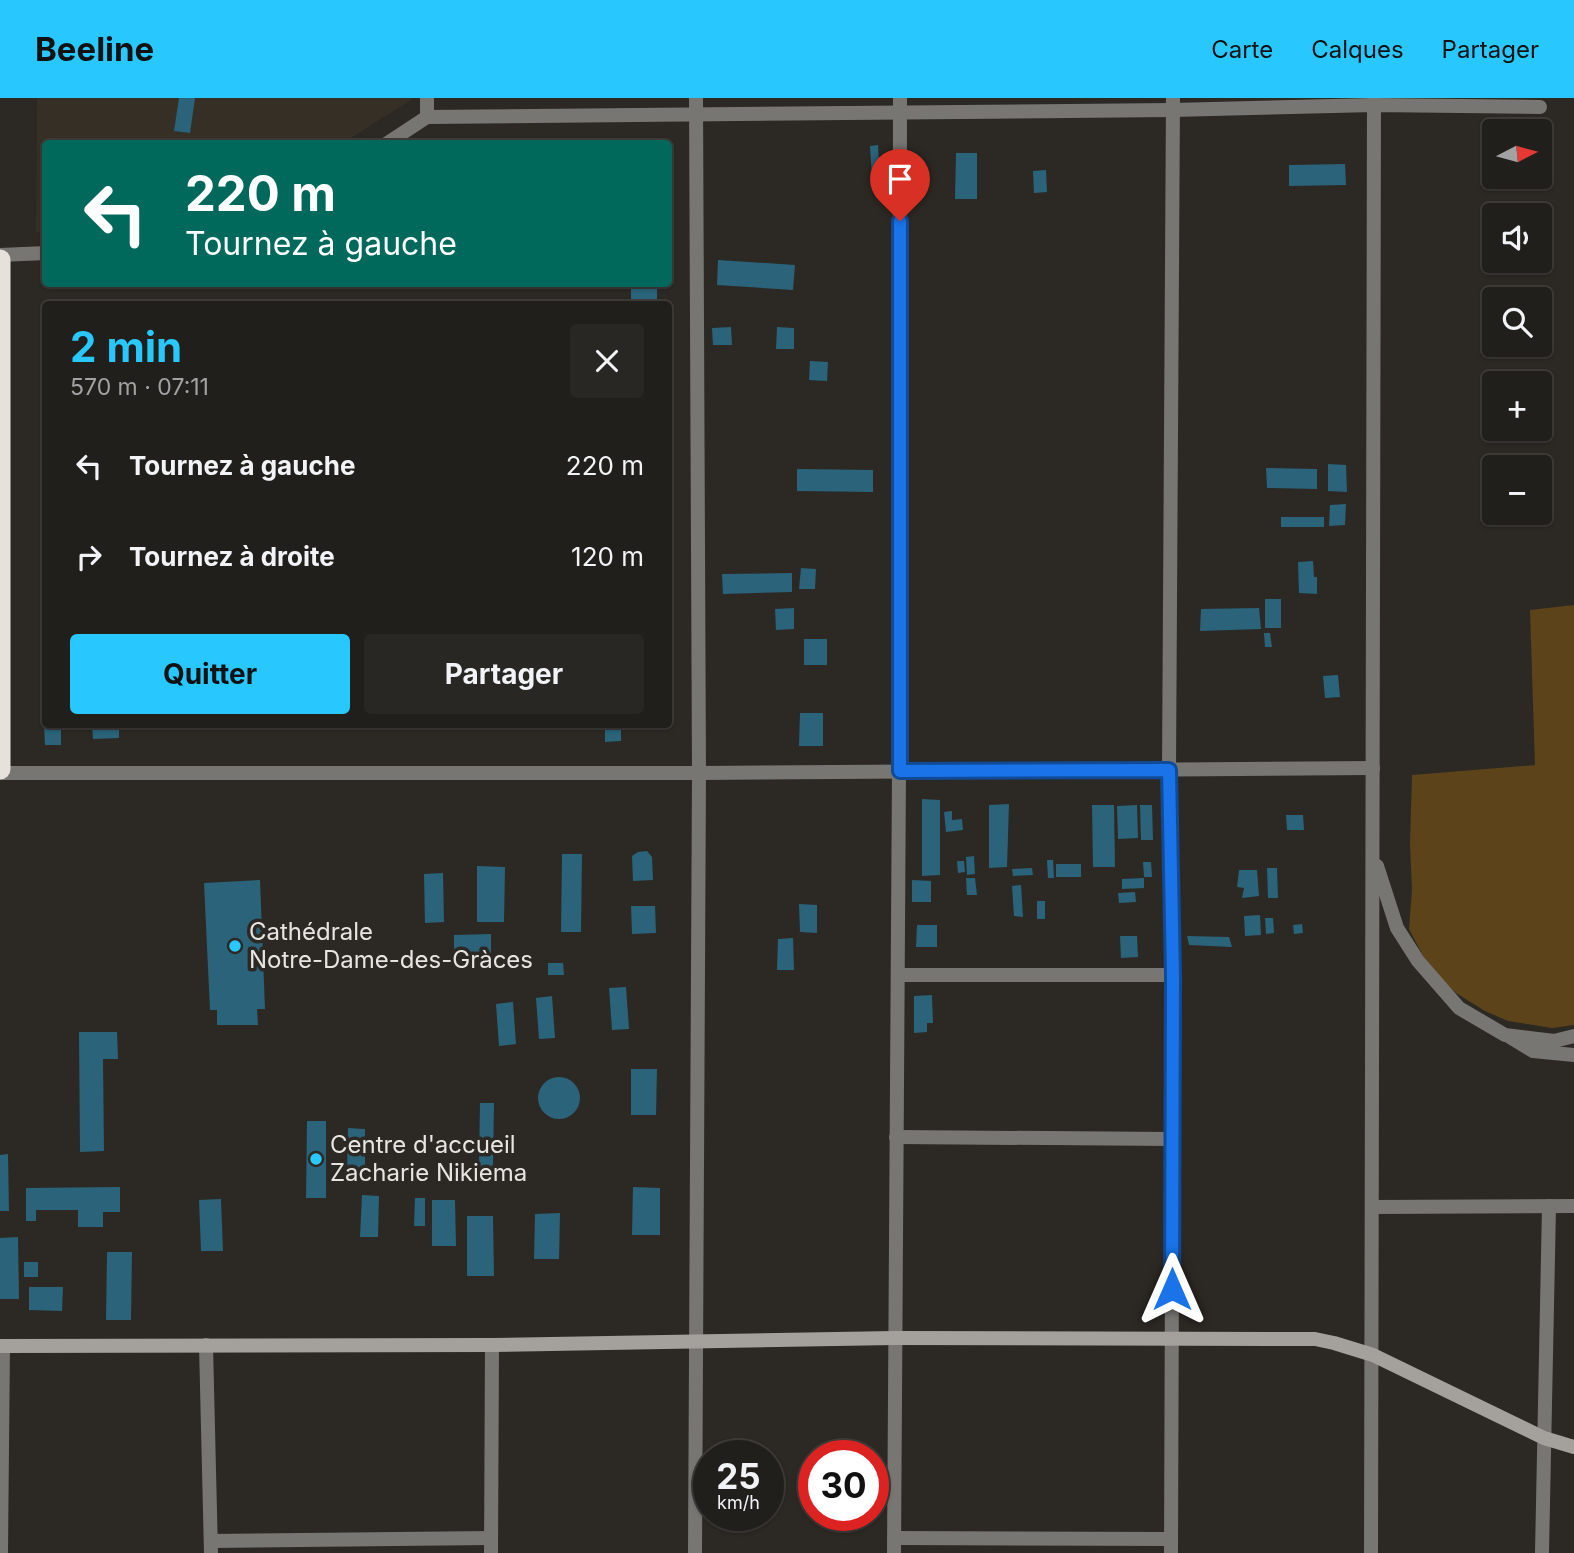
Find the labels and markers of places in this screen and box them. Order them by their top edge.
pin [870,149,930,221]
place label: Cathédrale Notre-Dame-des-Gràces [249,917,533,974]
marker: Cathédrale Notre-Dame-des-Gràces [227,938,243,954]
place label: Centre d'accueil Zacharie Nikiema [330,1130,527,1187]
marker: Centre d'accueil Zacharie Nikiema [308,1151,324,1167]

